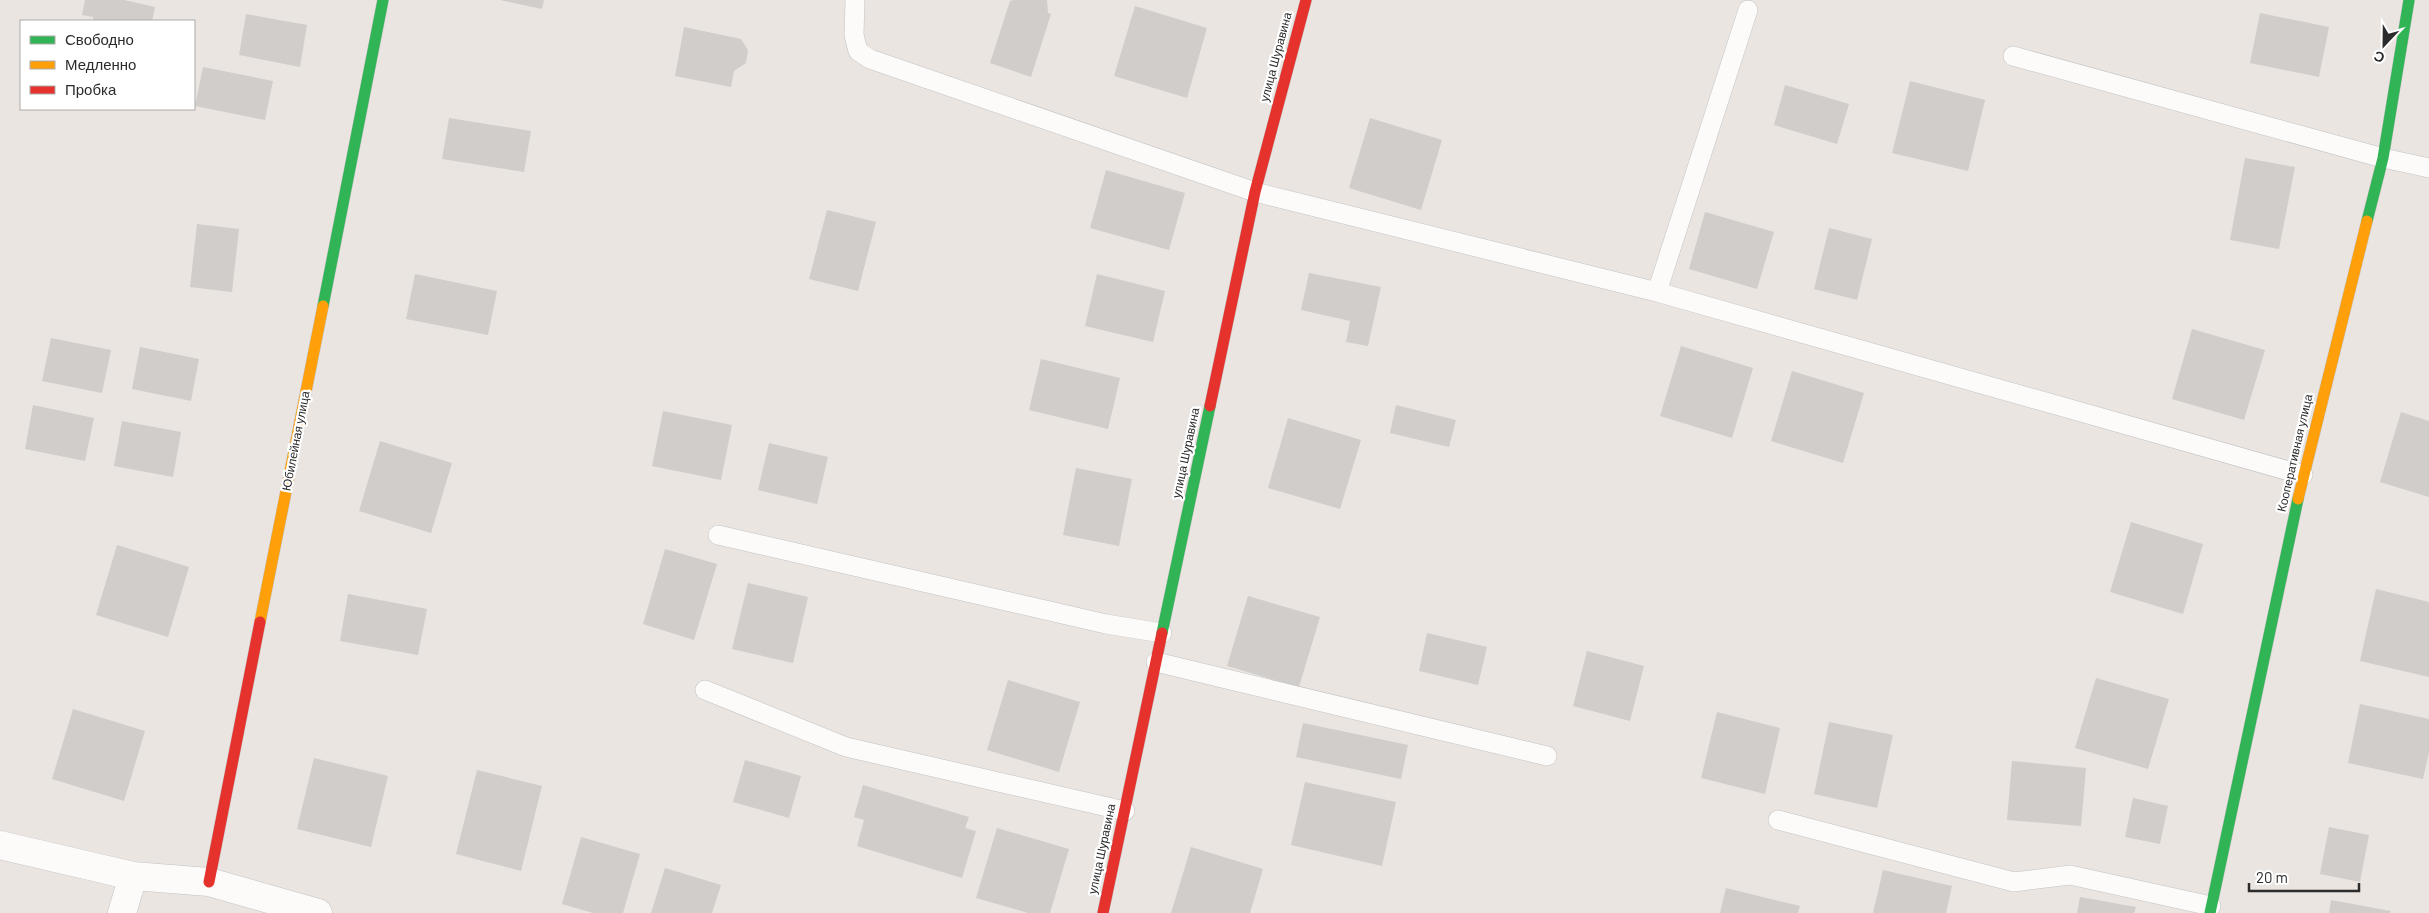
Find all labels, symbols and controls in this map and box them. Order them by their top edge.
street label: улица Шуравина [1256,10,1295,103]
legend [20,20,195,110]
north arrow [2359,20,2409,70]
text: Свободно [65,30,134,48]
text: С [2371,48,2387,67]
text: Медленно [65,55,136,73]
text: Пробка [65,80,117,98]
street label: Юбилейная улица [278,389,313,492]
street label: Кооперативная улица [2274,392,2315,513]
street label: улица Шуравина [1169,406,1202,499]
street label: улица Шуравина [1085,802,1118,895]
scale bar [2249,860,2359,892]
text: 20 m [2256,868,2288,886]

